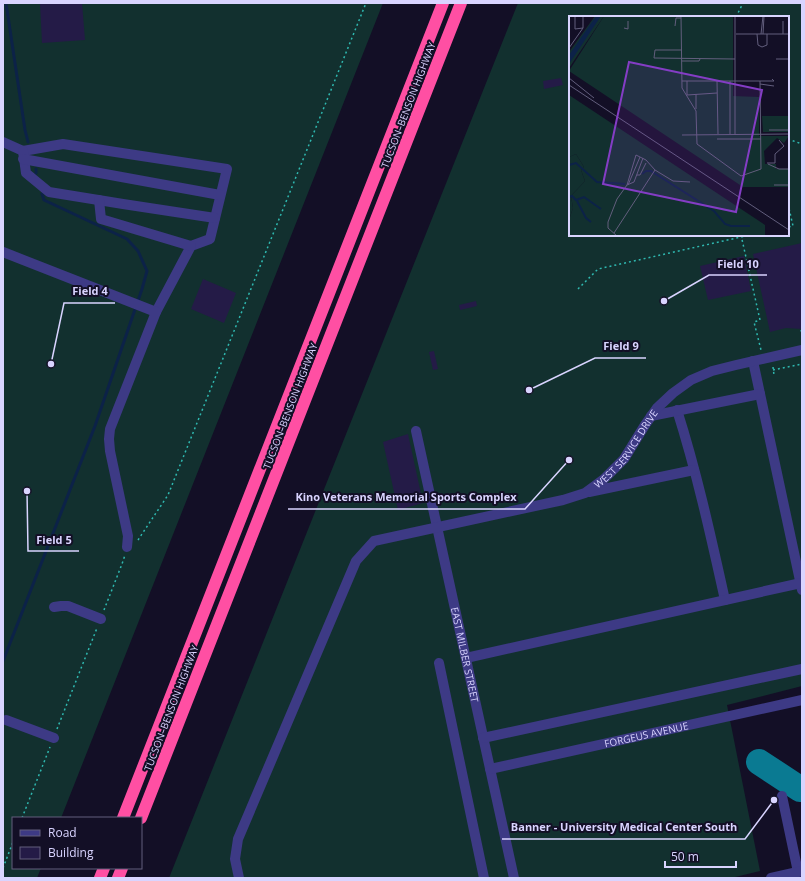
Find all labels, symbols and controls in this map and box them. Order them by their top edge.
inset map [569,16,789,236]
street label: TUCSON–BENSON HIGHWAY [377,40,439,170]
callout: Field 10 [709,252,767,275]
text: Field 10 [717,256,759,271]
callout: Field 4 [64,280,115,303]
text: Field 4 [72,283,108,298]
callout: Field 9 [595,335,646,358]
text: Field 9 [603,338,639,353]
street label: TUCSON–BENSON HIGHWAY [259,341,321,471]
street label: WEST SERVICE DRIVE [591,407,661,491]
callout: Kino Veterans Memorial Sports Complex [288,486,525,509]
text: Kino Veterans Memorial Sports Complex [295,489,517,504]
callout: Field 5 [28,528,79,551]
text: Field 5 [36,532,72,547]
street label: EAST MILBER STREET [448,606,482,704]
street label: TUCSON–BENSON HIGHWAY [140,643,202,773]
street label: FORGEUS AVENUE [603,718,690,751]
callout: Banner - University Medical Center South [502,816,745,839]
legend [12,817,142,869]
text: Banner - University Medical Center South [511,819,737,834]
text: Road [48,824,77,841]
scale bar [665,843,736,869]
text: Building [48,844,94,861]
text: 50 m [671,848,699,865]

